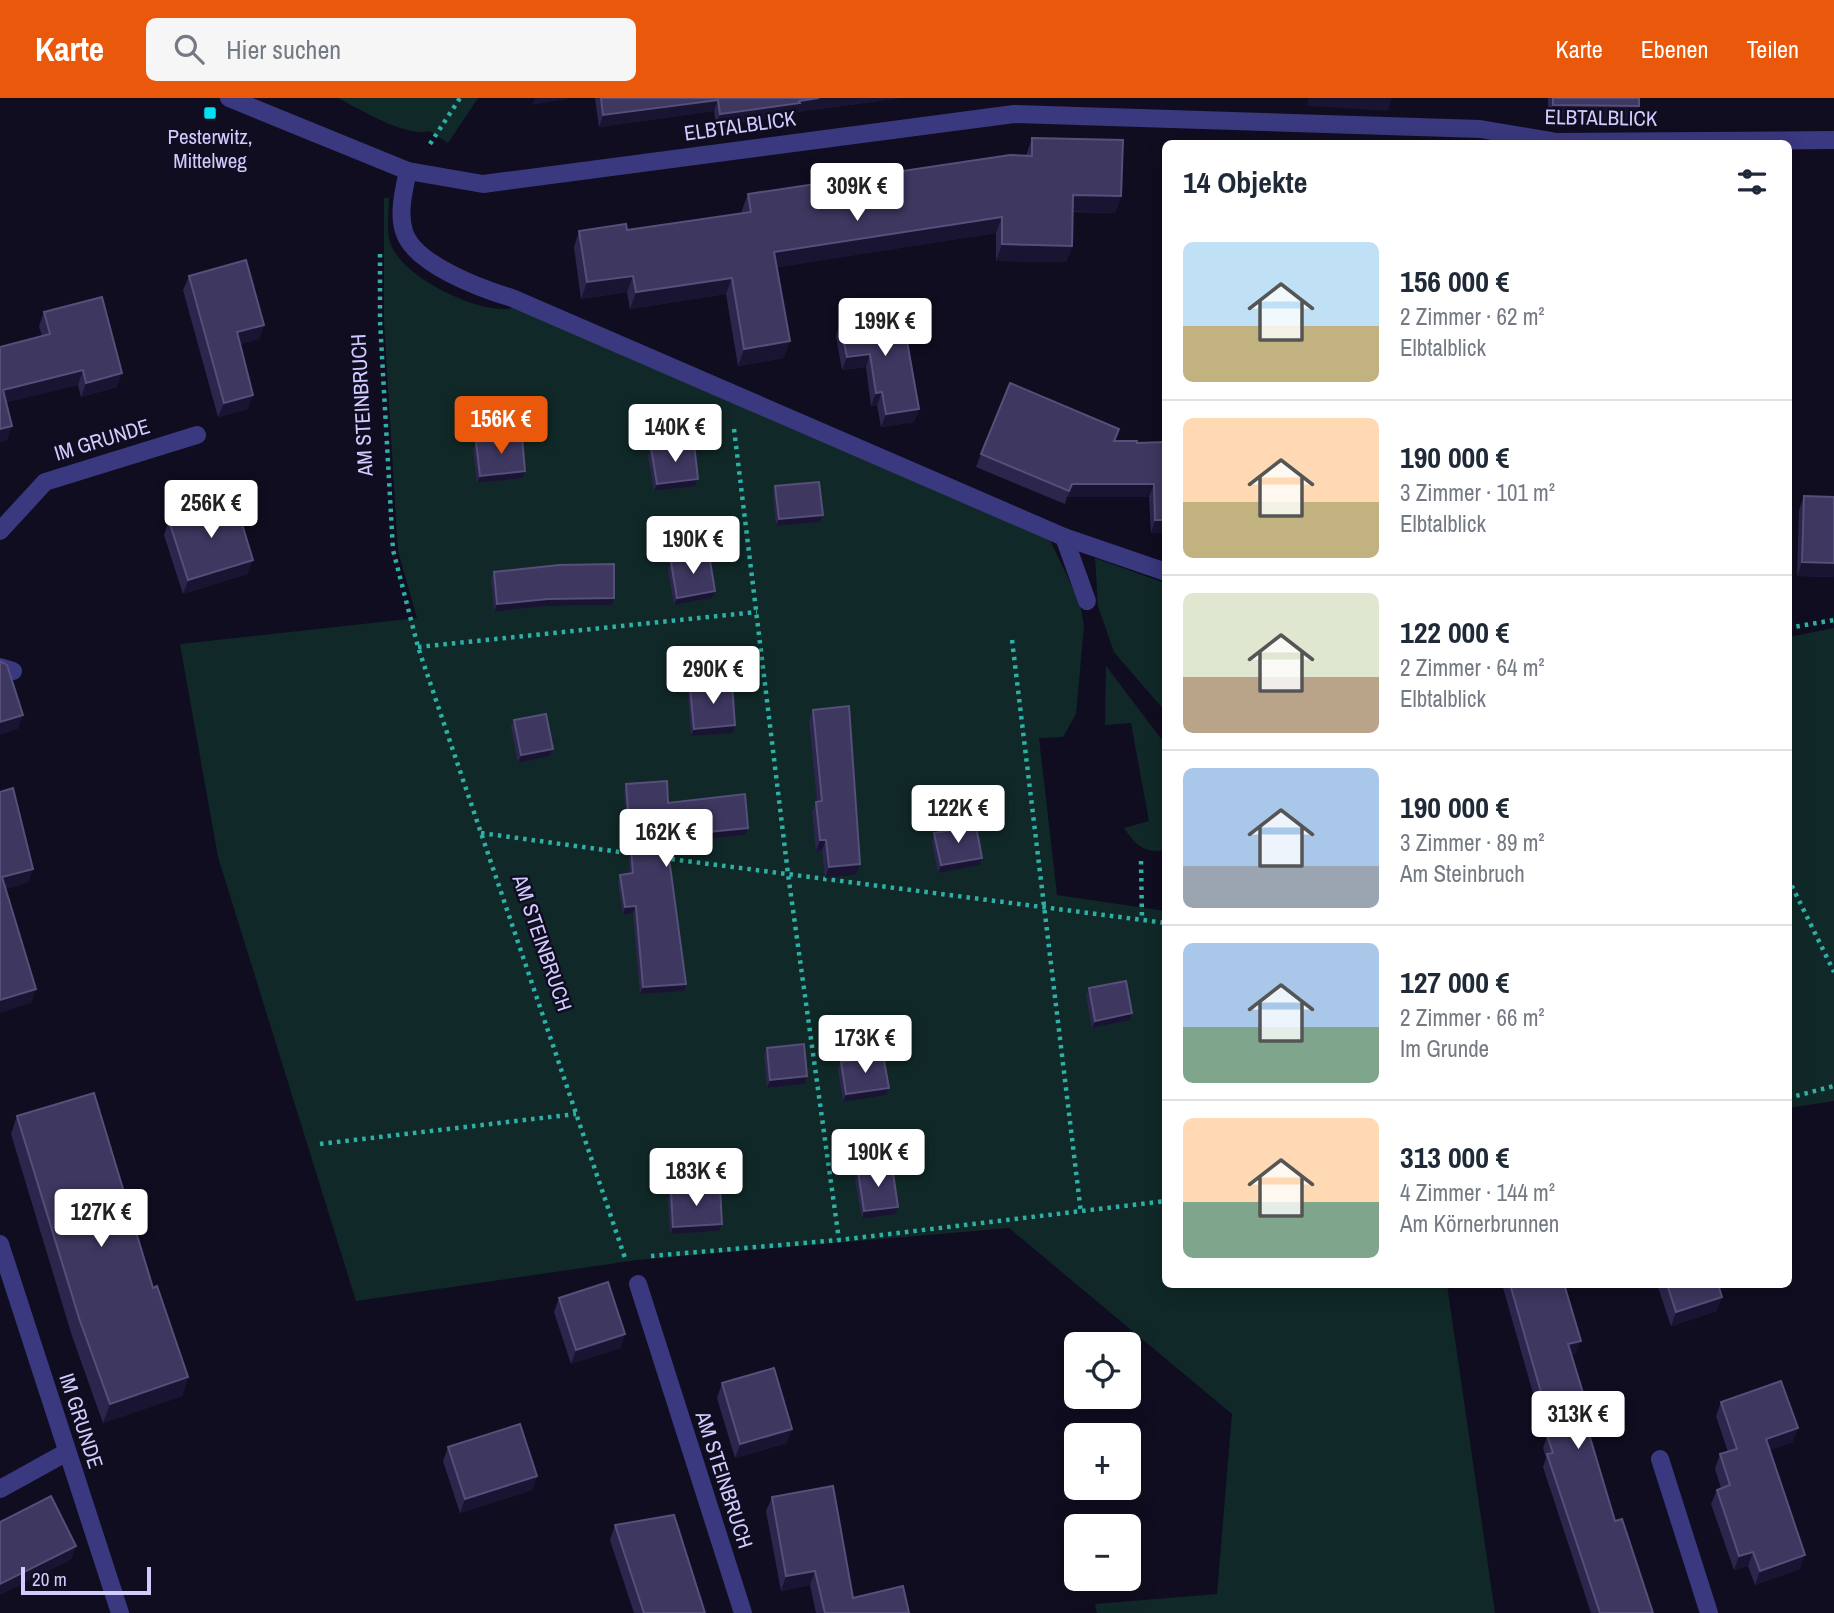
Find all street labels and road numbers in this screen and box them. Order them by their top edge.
street label: ELBTALBLICK [1544,102,1658,133]
street label: ELBTALBLICK [682,103,798,148]
street label: AM STEINBRUCH [343,333,380,478]
street label: IM GRUNDE [50,411,153,468]
street label: AM STEINBRUCH [505,870,579,1015]
street label: IM GRUNDE [52,1370,110,1472]
street label: AM STEINBRUCH [688,1407,760,1552]

